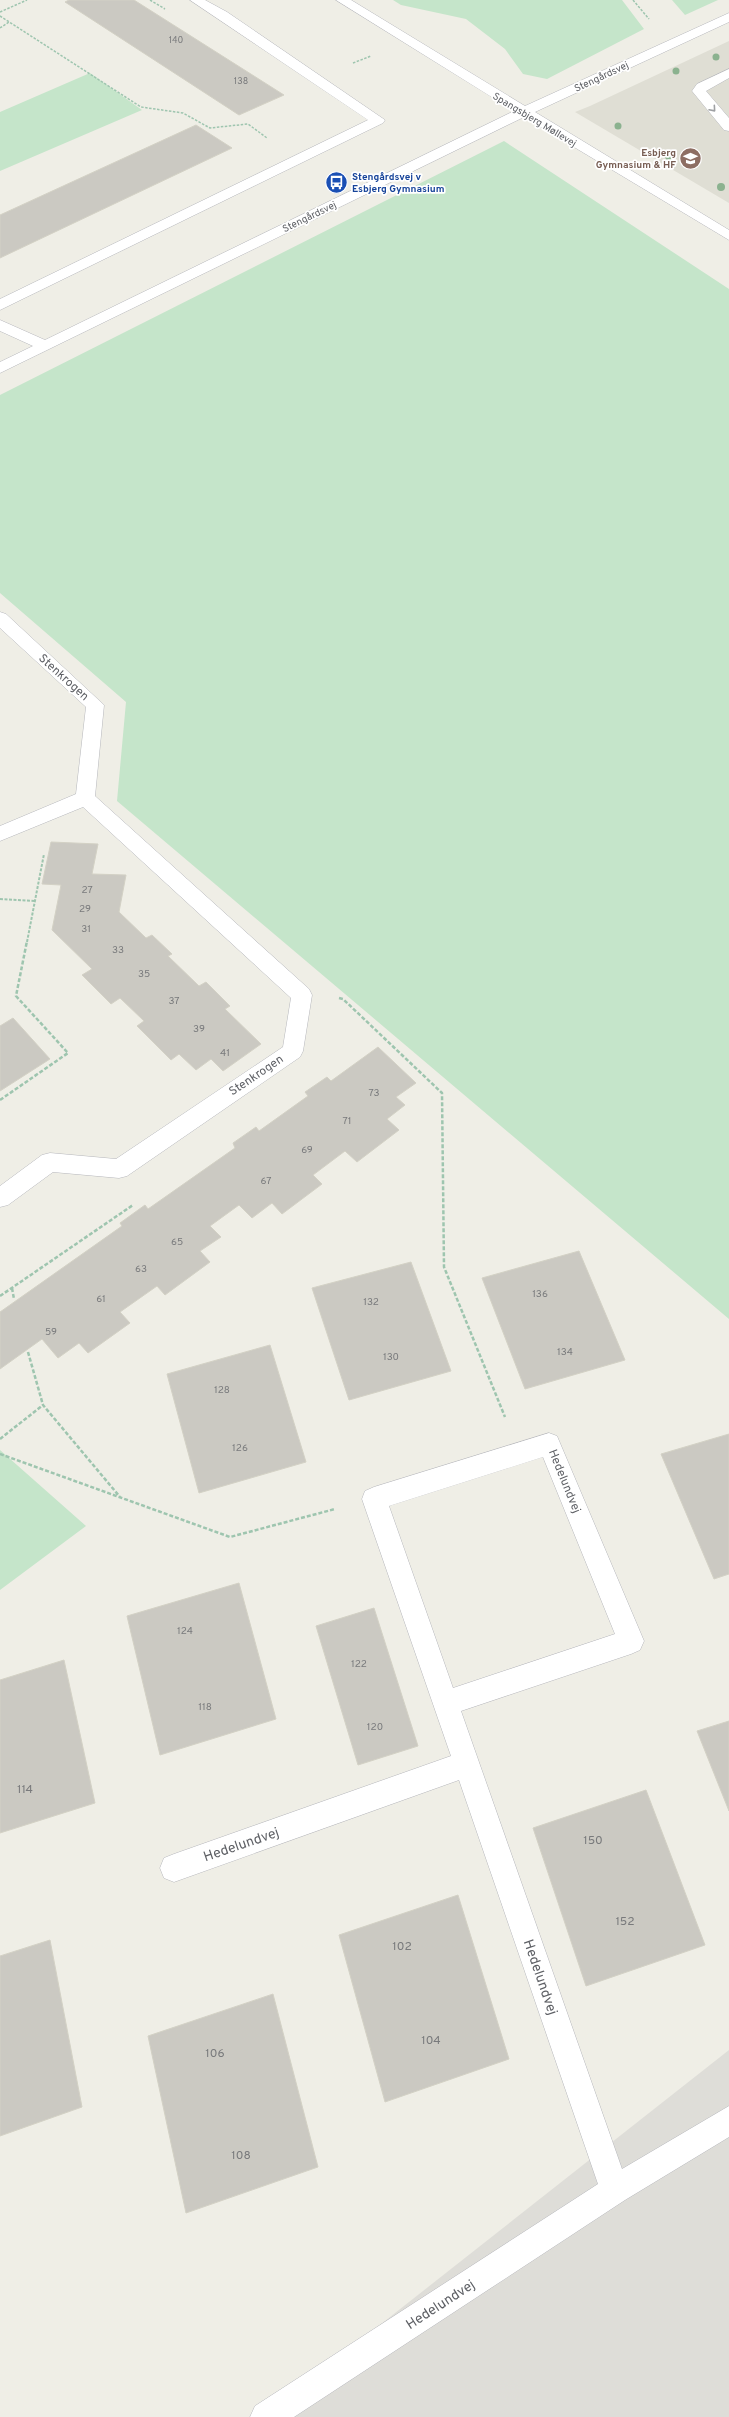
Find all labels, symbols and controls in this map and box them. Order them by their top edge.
house number: 140 [169,35,183,46]
street label: Stengårdsvej [572,59,631,96]
house number: 138 [234,76,248,87]
street label: Spangsbjerg Møllevej [490,90,579,150]
one-way arrow [708,104,715,111]
school or university icon: Esbjerg Gymnasium & HF [678,145,704,171]
place label: Esbjerg Gymnasium & HF [596,147,676,172]
bus stop icon: Stengårdsvej v Esbjerg Gymnasium [323,169,349,195]
place label: Stengårdsvej v Esbjerg Gymnasium [352,171,445,196]
street label: Stengårdsvej [281,199,339,236]
street label: Stenkrogen [35,651,92,705]
house number: 27 [81,884,93,897]
house number: 29 [79,903,91,916]
house number: 31 [81,923,91,936]
house number: 33 [112,944,124,957]
house number: 35 [138,968,150,981]
house number: 37 [168,995,180,1008]
house number: 39 [193,1023,205,1036]
house number: 41 [220,1047,230,1060]
street label: Stenkrogen [226,1052,287,1100]
house number: 73 [368,1087,380,1100]
house number: 71 [342,1115,352,1128]
house number: 69 [301,1144,313,1157]
house number: 67 [261,1175,272,1188]
house number: 65 [171,1236,183,1249]
house number: 63 [135,1263,147,1276]
house number: 136 [532,1288,548,1301]
house number: 61 [96,1293,106,1306]
house number: 132 [363,1296,379,1309]
house number: 59 [45,1326,57,1339]
house number: 134 [557,1346,573,1359]
house number: 130 [383,1351,399,1364]
house number: 128 [214,1384,230,1397]
house number: 126 [232,1442,248,1455]
street label: Hedelundvej [544,1447,584,1516]
house number: 124 [177,1625,193,1638]
house number: 122 [351,1658,367,1671]
house number: 118 [198,1701,212,1714]
house number: 120 [367,1721,383,1734]
house number: 114 [17,1782,33,1798]
street label: Hedelundvej [201,1825,282,1866]
house number: 150 [583,1833,603,1849]
house number: 152 [615,1914,635,1930]
street label: Hedelundvej [519,1937,560,2018]
house number: 102 [392,1939,412,1955]
house number: 104 [421,2033,441,2049]
house number: 106 [205,2046,225,2062]
house number: 108 [231,2148,251,2164]
street label: Hedelundvej [403,2277,478,2334]

